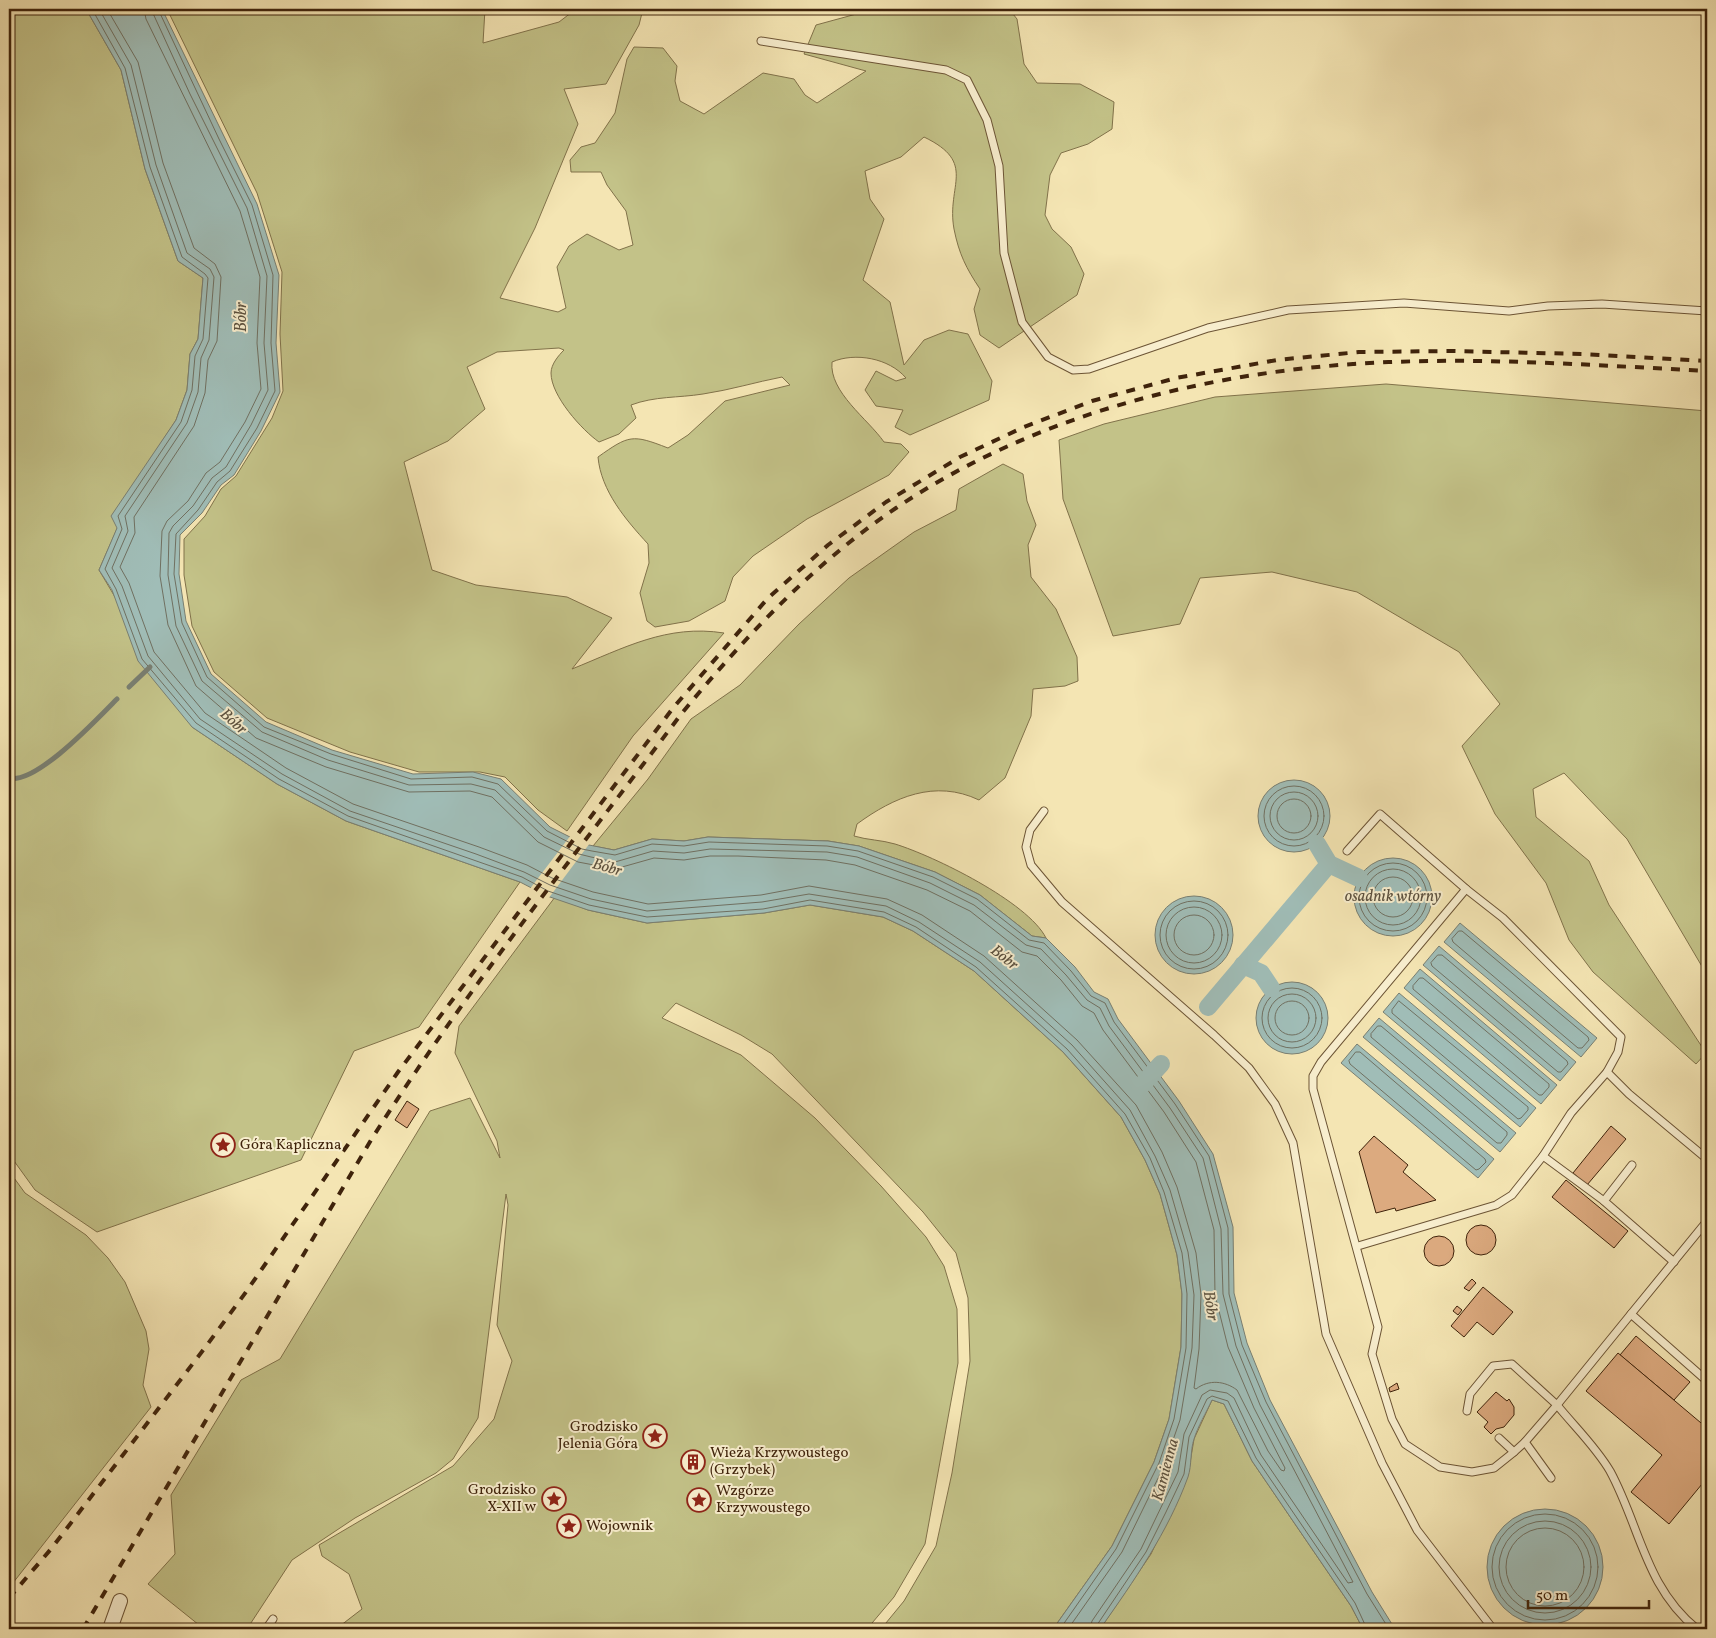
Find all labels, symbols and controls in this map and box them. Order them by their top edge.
water label: Bóbr [231,301,253,332]
water label: Bóbr [215,704,252,741]
water label: Bóbr [590,853,625,883]
water label: osadnik wtórny [1345,886,1441,908]
water label: Bóbr [985,940,1023,977]
place icon: Góra Kapliczna [210,1132,236,1158]
place label: Góra Kapliczna [240,1135,341,1156]
water label: Bóbr [1197,1289,1223,1324]
place label: Grodzisko Jelenia Góra [558,1417,638,1455]
place icon: Grodzisko Jelenia Góra [642,1423,668,1449]
water label: Kamienna [1147,1436,1185,1504]
place label: Wieża Krzywoustego (Grzybek) [710,1443,849,1481]
building icon: Wieża Krzywoustego (Grzybek) [680,1449,706,1475]
place label: Grodzisko X-XII w [468,1480,536,1518]
place label: Wzgórze Krzywoustego [716,1481,810,1519]
place icon: Grodzisko X-XII w [541,1486,567,1512]
place icon: Wzgórze Krzywoustego [686,1487,712,1513]
place icon: Wojownik [556,1513,582,1539]
place label: Wojownik [586,1516,653,1537]
scale bar [1528,1578,1650,1610]
text: 50 m [1536,1586,1568,1607]

